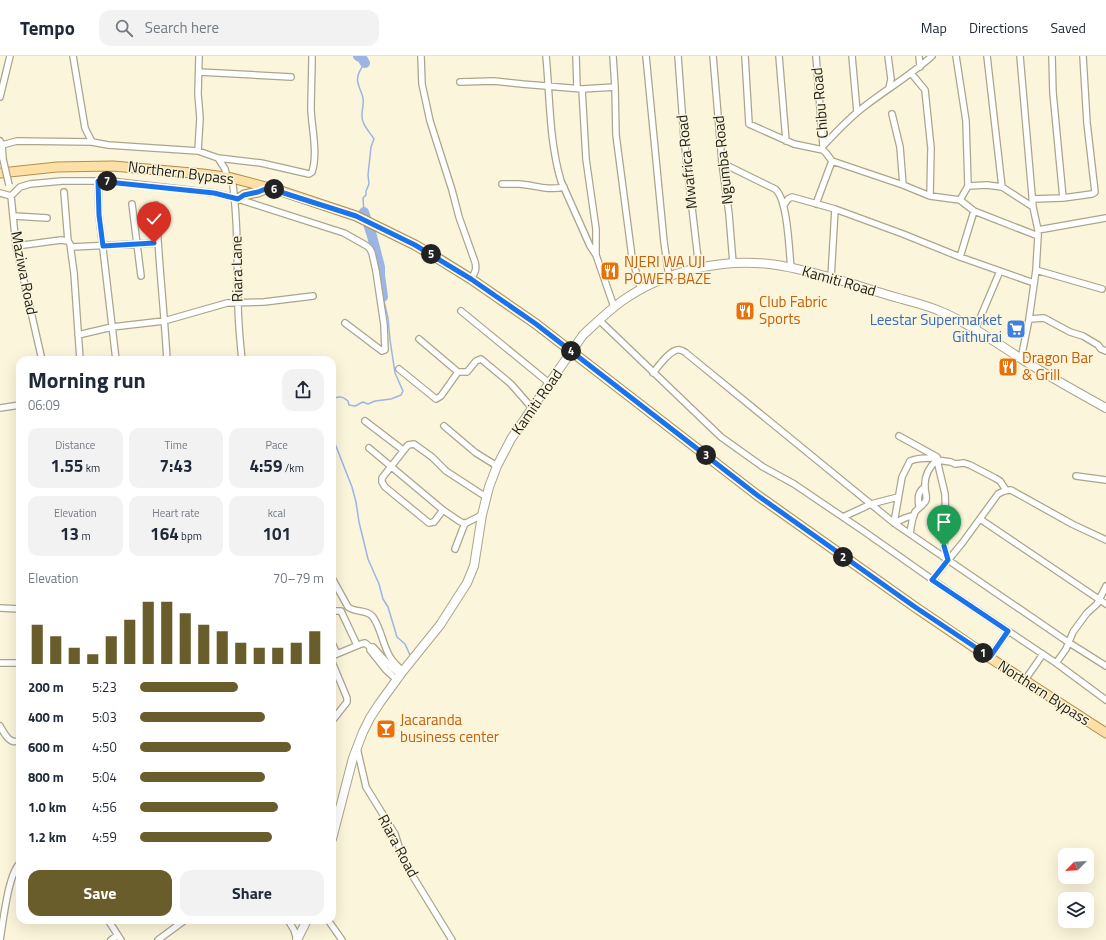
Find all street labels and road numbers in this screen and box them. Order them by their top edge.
street label: Chibu Road [805,67,834,139]
street label: Mwafrica Road [670,114,703,210]
street label: Ngumba Road [706,114,739,206]
street label: Northern Bypass [127,155,235,190]
street label: Maziwa Road [5,229,44,317]
street label: Riara Lane [224,236,249,302]
street label: Kamiti Road [799,259,879,302]
street label: Kamiti Road [505,364,568,440]
street label: Northern Bypass [993,654,1095,731]
street label: Riara Road [372,810,425,881]

